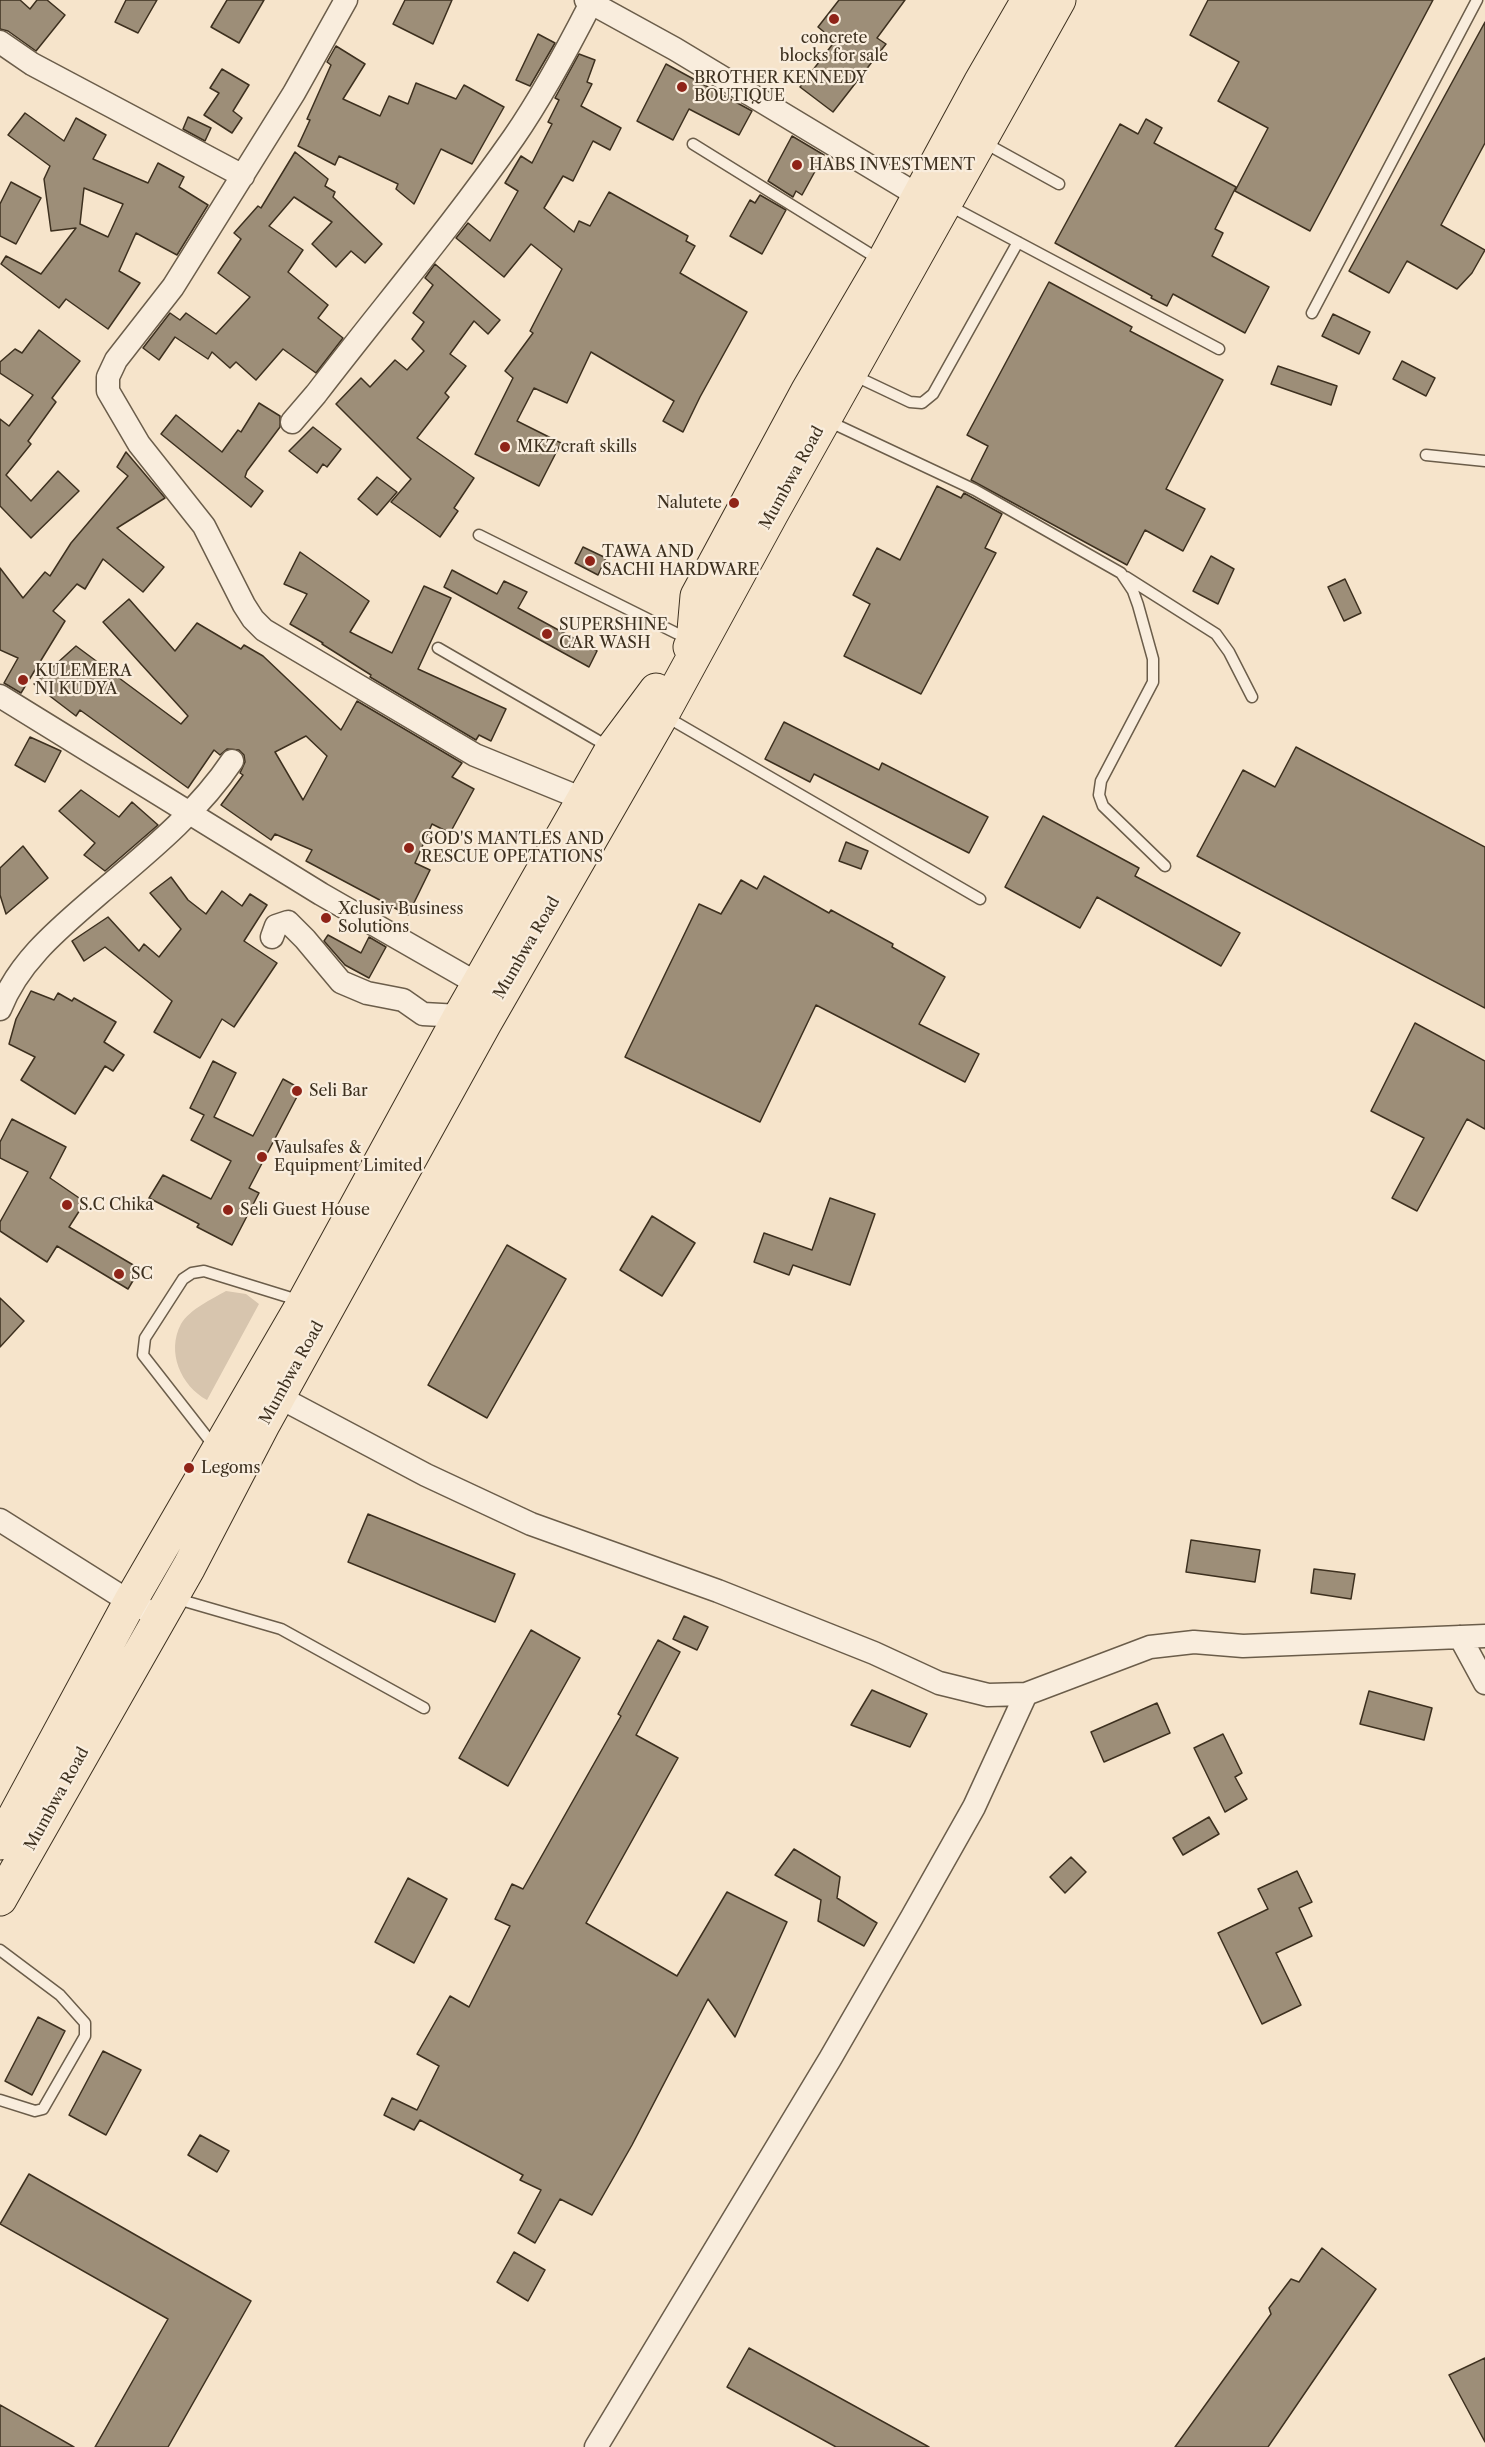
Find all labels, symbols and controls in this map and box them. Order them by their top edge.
marker: concrete blocks for sale [827,12,841,26]
place label: concrete blocks for sale [780,28,888,66]
place label: BROTHER KENNEDY BOUTIQUE [694,68,867,106]
marker: BROTHER KENNEDY BOUTIQUE [675,80,689,94]
place label: HABS INVESTMENT [809,155,975,175]
marker: HABS INVESTMENT [790,158,804,172]
street label: Mumbwa Road [756,423,828,533]
place label: MKZ craft skills [517,437,637,457]
marker: MKZ craft skills [498,440,512,454]
place label: Nalutete [657,493,722,513]
marker: Nalutete [727,496,741,510]
place label: TAWA AND SACHI HARDWARE [602,542,760,580]
marker: TAWA AND SACHI HARDWARE [583,554,597,568]
place label: SUPERSHINE CAR WASH [559,615,668,653]
marker: SUPERSHINE CAR WASH [540,627,554,641]
place label: KULEMERA NI KUDYA [35,661,132,699]
marker: KULEMERA NI KUDYA [16,673,30,687]
place label: GOD'S MANTLES AND RESCUE OPETATIONS [421,829,604,867]
marker: GOD'S MANTLES AND RESCUE OPETATIONS [402,841,416,855]
street label: Mumbwa Road [490,893,564,1003]
place label: Xclusiv Business Solutions [338,899,463,937]
marker: Xclusiv Business Solutions [319,911,333,925]
place label: Seli Bar [309,1081,368,1101]
marker: Seli Bar [290,1084,304,1098]
place label: Vaulsafes & Equipment Limited [274,1138,423,1176]
marker: Vaulsafes & Equipment Limited [255,1150,269,1164]
place label: S.C Chika [79,1195,154,1215]
marker: S.C Chika [60,1198,74,1212]
place label: Seli Guest House [240,1200,370,1220]
marker: Seli Guest House [221,1203,235,1217]
place label: SC [131,1264,153,1284]
marker: SC [112,1267,126,1281]
street label: Mumbwa Road [256,1318,328,1428]
place label: Legoms [201,1458,260,1478]
marker: Legoms [182,1461,196,1475]
street label: Mumbwa Road [21,1744,93,1854]

